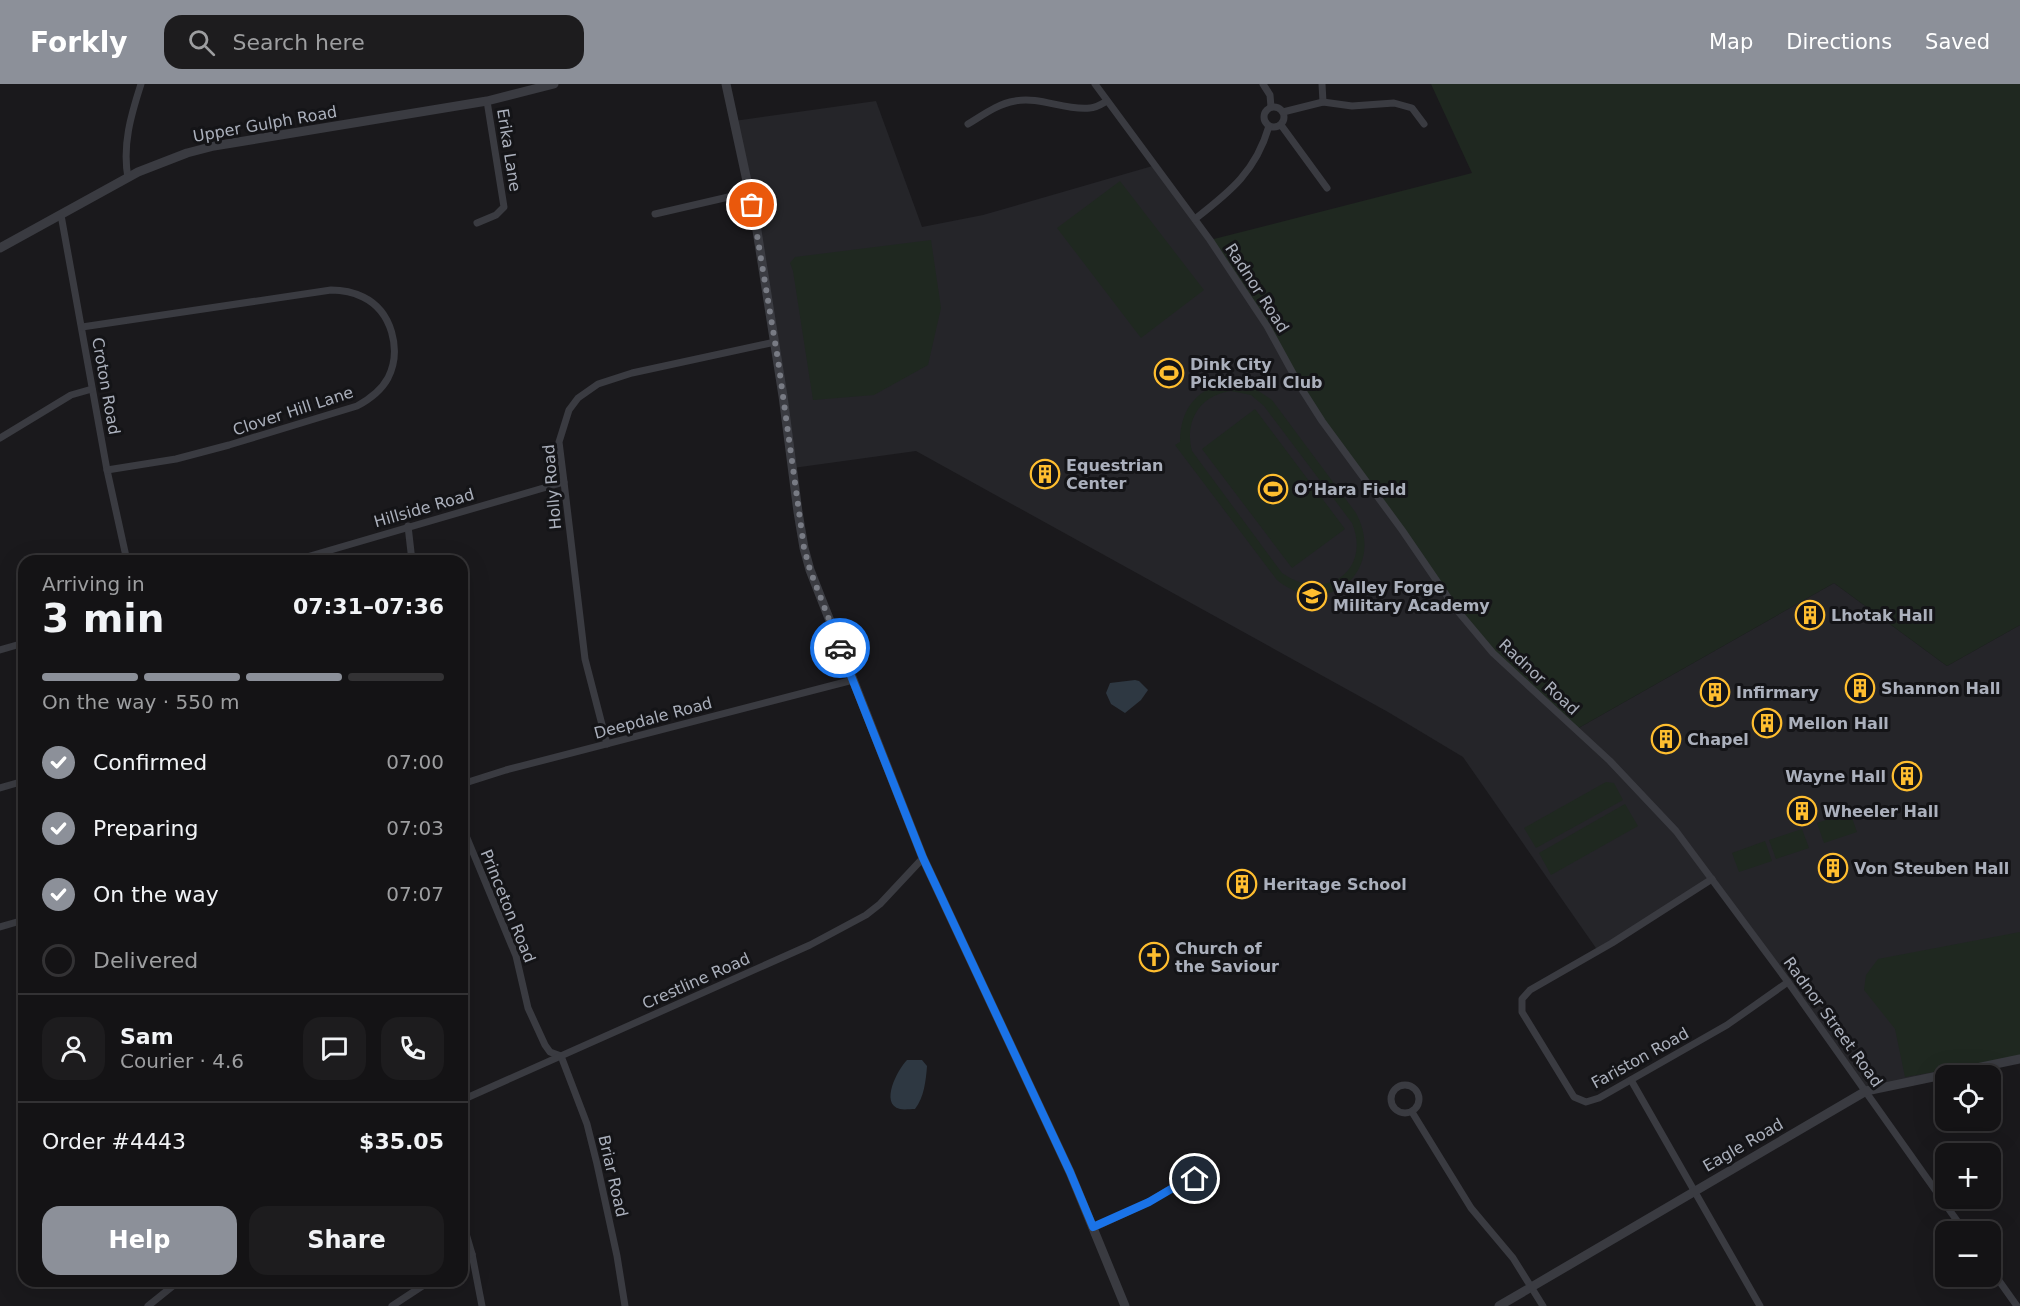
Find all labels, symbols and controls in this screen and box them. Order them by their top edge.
search box [164,15,584,69]
text: Forkly [30,26,128,59]
icon: search [185,26,218,59]
text: Search here [233,30,365,55]
text: Map [1709,30,1753,54]
text: Directions [1786,30,1892,54]
text: Saved [1925,30,1990,54]
street label: Upper Gulph Road [191,102,339,146]
street label: Erika Lane [493,107,525,193]
pin [726,179,777,230]
icon: bag [735,188,768,221]
street label: Radnor Road [1221,240,1293,336]
street label: Croton Road [88,336,124,436]
place label: Dink City Pickleball Club [1190,355,1323,392]
sports icon: Dink City Pickleball Club [1153,357,1185,389]
street label: Clover Hill Lane [230,383,356,439]
street label: Holly Road [539,444,565,530]
place label: Equestrian Center [1066,456,1163,493]
building icon: Equestrian Center [1029,458,1061,490]
sports icon: O’Hara Field [1257,473,1289,505]
place label: O’Hara Field [1294,480,1406,499]
street label: Hillside Road [372,485,476,531]
text: Arriving in [42,572,145,596]
place label: Valley Forge Military Academy [1333,578,1490,615]
school or university icon: Valley Forge Military Academy [1296,580,1328,612]
text: 07:31–07:36 [293,594,444,619]
text: 3 min [42,596,164,641]
building icon: Lhotak Hall [1794,599,1826,631]
place label: Lhotak Hall [1831,606,1933,625]
courier [810,618,870,678]
icon: car [824,632,857,665]
street label: Radnor Road [1495,635,1583,719]
building icon: Shannon Hall [1844,672,1876,704]
building icon: Infirmary [1699,676,1731,708]
place label: Shannon Hall [1881,679,2001,698]
place label: Infirmary [1736,683,1819,702]
text: On the way · 550 m [42,690,240,714]
street label: Deepdale Road [592,693,714,743]
building icon: Mellon Hall [1751,707,1783,739]
place label: Mellon Hall [1788,714,1889,733]
building icon: Chapel [1650,723,1682,755]
place label: Chapel [1687,730,1749,749]
icon: check [42,746,75,779]
text: Confirmed [93,750,207,775]
text: 07:00 [386,750,444,774]
building icon: Wayne Hall [1891,760,1923,792]
place label: Wayne Hall [1785,767,1886,786]
building icon: Wheeler Hall [1786,795,1818,827]
place label: Wheeler Hall [1823,802,1939,821]
icon: check [42,812,75,845]
text: Preparing [93,816,199,841]
text: 07:03 [386,816,444,840]
street label: Princeton Road [477,847,539,965]
building icon: Von Steuben Hall [1817,852,1849,884]
place label: Von Steuben Hall [1854,859,2009,878]
building icon: Heritage School [1226,868,1258,900]
place label: Heritage School [1263,875,1407,894]
icon: check [42,878,75,911]
text: On the way [93,882,219,907]
text: 07:07 [386,882,444,906]
place label: Church of the Saviour [1175,939,1279,976]
church icon: Church of the Saviour [1138,941,1170,973]
text: Delivered [93,948,198,973]
street label: Crestline Road [639,949,753,1013]
street label: Radnor Street Road [1779,953,1887,1091]
button: person [42,1017,105,1080]
button: chat [303,1017,366,1080]
button: phone [381,1017,444,1080]
street label: Fariston Road [1588,1023,1692,1093]
text: Sam [120,1024,174,1049]
text: Courier · 4.6 [120,1049,244,1073]
map controls [1935,1065,2001,1287]
button: locate [1935,1065,2001,1131]
street label: Eagle Road [1699,1114,1787,1176]
text: Order #4443 [42,1129,186,1154]
text: $35.05 [359,1129,444,1154]
street label: Briar Road [594,1133,632,1219]
button: + [1935,1143,2001,1209]
pin [1169,1153,1220,1204]
icon: home [1178,1162,1211,1195]
button: Help [42,1206,237,1275]
button: Share [249,1206,444,1275]
button: − [1935,1221,2001,1287]

